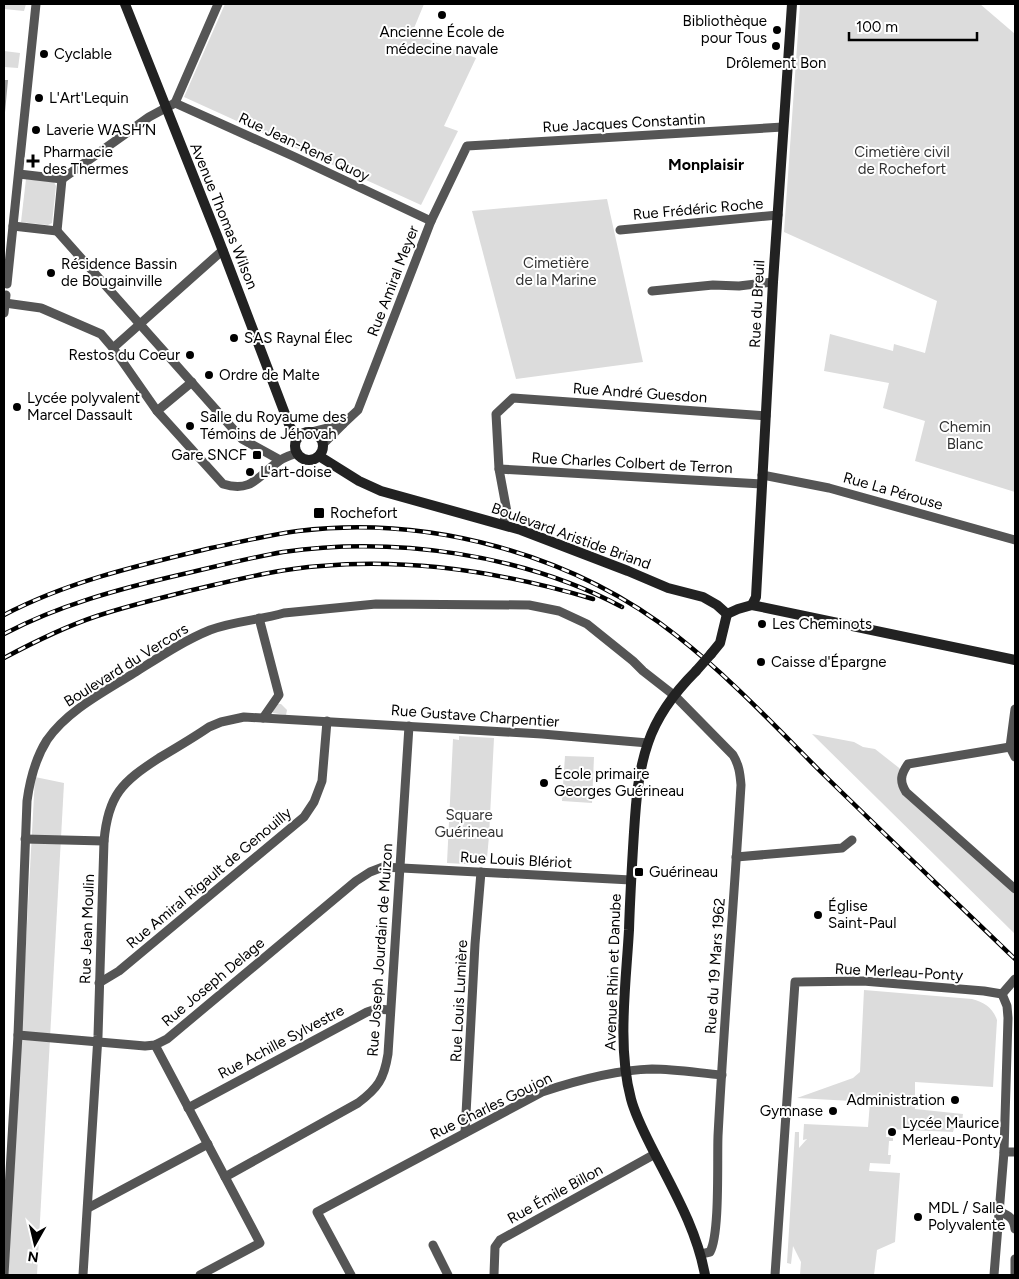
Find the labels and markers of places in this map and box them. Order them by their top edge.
marker: Ancienne École de médecine navale [436,9,448,21]
place label: Bibliothèque pour Tous [683,12,767,47]
place label: Ancienne École de médecine navale [380,23,504,58]
marker: Bibliothèque pour Tous [771,24,783,36]
marker: Drôlement Bon [770,40,782,52]
place label: Cyclable [54,45,112,63]
marker: Cyclable [38,48,50,60]
place label: Drôlement Bon [726,54,826,72]
place label: L'Art'Lequin [49,89,129,107]
marker: L'Art'Lequin [33,92,45,104]
place label: Laverie WASH’N [46,121,156,139]
marker: Laverie WASH’N [30,124,42,136]
place label: Pharmacie des Thermes [43,143,129,178]
marker: Pharmacie des Thermes [27,155,39,167]
place label: Résidence Bassin de Bougainville [61,255,177,290]
marker: Résidence Bassin de Bougainville [45,267,57,279]
place label: SAS Raynal Élec [244,329,353,347]
marker: SAS Raynal Élec [228,332,240,344]
place label: Restos du Coeur [68,346,180,364]
marker: Restos du Coeur [184,349,196,361]
place label: Ordre de Malte [219,366,320,384]
marker: Ordre de Malte [203,369,215,381]
place label: Lycée polyvalent Marcel Dassault [27,389,141,424]
marker: Lycée polyvalent Marcel Dassault [11,401,23,413]
place label: Salle du Royaume des Témoins de Jéhovah [200,408,346,443]
marker: Salle du Royaume des Témoins de Jéhovah [184,420,196,432]
place label: Gare SNCF [171,446,247,464]
marker: Gare SNCF [251,449,263,461]
place label: L'art-doise [260,463,332,481]
marker: L'art-doise [244,466,256,478]
place label: Rochefort [330,504,398,522]
marker: Rochefort [312,506,326,520]
place label: Les Cheminots [772,615,872,633]
marker: Les Cheminots [756,618,768,630]
place label: Caisse d'Épargne [771,653,886,671]
marker: Caisse d'Épargne [755,656,767,668]
place label: École primaire Georges Guérineau [554,765,684,800]
marker: École primaire Georges Guérineau [538,777,550,789]
place label: Guérineau [649,863,718,881]
marker: Guérineau [633,866,645,878]
place label: Église Saint-Paul [828,897,897,932]
marker: Église Saint-Paul [812,909,824,921]
place label: Administration [846,1091,945,1109]
marker: Administration [949,1094,961,1106]
place label: Gymnase [760,1102,823,1120]
marker: Gymnase [827,1105,839,1117]
place label: Lycée Maurice Merleau-Ponty [902,1114,1001,1149]
marker: Lycée Maurice Merleau-Ponty [886,1126,898,1138]
place label: MDL / Salle Polyvalente [928,1199,1005,1234]
marker: MDL / Salle Polyvalente [912,1211,924,1223]

